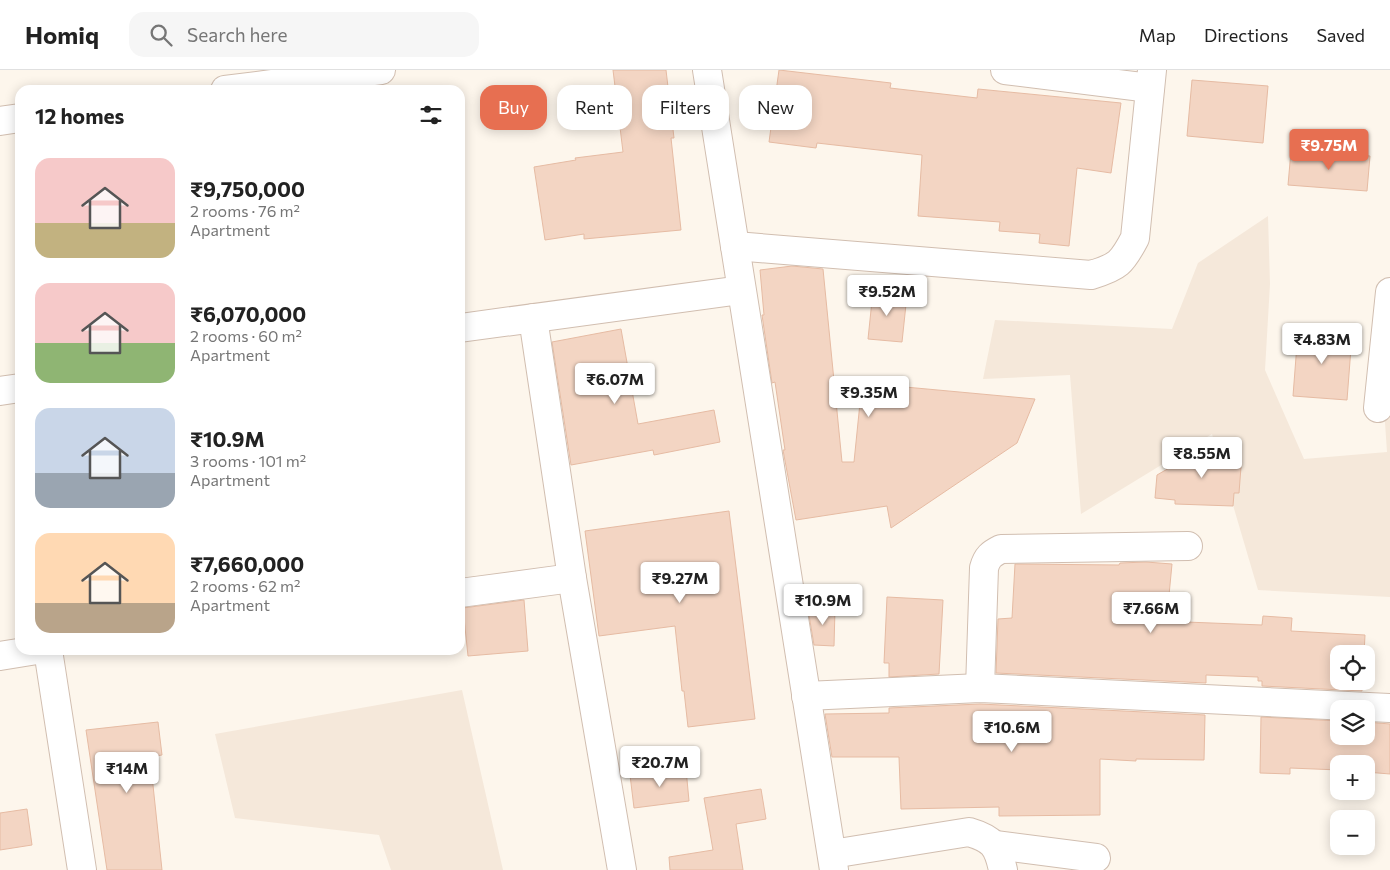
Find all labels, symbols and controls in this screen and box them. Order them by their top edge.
search box [129,12,479,57]
text: Homiq [25,20,99,49]
icon: search [147,21,175,49]
text: Search here [187,23,288,46]
text: Map [1139,24,1176,46]
text: Directions [1204,24,1288,46]
text: Saved [1316,24,1365,46]
chip: Buy [480,85,547,130]
chip: Rent [557,85,632,130]
chip: Filters [642,85,729,130]
chip: New [739,85,812,130]
icon: filters [417,101,445,129]
text: 12 homes [35,103,124,128]
pin: ₹9.75M [1288,128,1370,171]
text: ₹9.75M [1300,135,1358,154]
text: ₹9,750,000 [190,176,305,201]
icon: home [75,178,135,238]
text: 2 rooms · 76 m² [190,201,300,220]
text: Apartment [190,220,270,239]
pin: ₹9.52M [846,274,928,317]
text: ₹9.52M [858,281,916,300]
text: ₹6,070,000 [190,301,306,326]
icon: home [75,303,135,363]
pin: ₹4.83M [1281,322,1363,365]
text: 2 rooms · 60 m² [190,326,302,345]
text: ₹4.83M [1293,329,1351,348]
text: Apartment [190,345,270,364]
pin: ₹6.07M [574,362,656,405]
text: ₹6.07M [586,369,644,388]
pin: ₹9.35M [828,376,910,418]
text: ₹9.35M [840,382,898,401]
text: ₹10.9M [190,426,265,451]
icon: home [75,428,135,488]
pin: ₹8.55M [1161,436,1243,479]
text: ₹8.55M [1173,443,1231,462]
text: 3 rooms · 101 m² [190,451,306,470]
text: Apartment [190,470,270,489]
text: ₹7,660,000 [190,551,304,576]
icon: home [75,553,135,613]
pin: ₹9.27M [639,562,721,604]
text: ₹9.27M [652,568,709,587]
text: 2 rooms · 62 m² [190,576,300,595]
pin: ₹10.9M [782,584,864,626]
text: ₹10.9M [795,590,851,609]
pin: ₹7.66M [1110,592,1192,634]
text: Apartment [190,595,270,614]
text: ₹7.66M [1123,598,1179,617]
map controls [1330,645,1375,855]
button: locate [1330,645,1375,690]
button: layers [1330,700,1375,745]
pin: ₹10.6M [971,710,1053,753]
text: ₹10.6M [984,717,1040,736]
pin: ₹20.7M [619,746,701,788]
pin: ₹14M [97,752,157,794]
text: ₹20.7M [631,752,689,771]
button: + [1330,755,1375,800]
text: ₹14M [106,758,148,777]
button: − [1330,810,1375,855]

